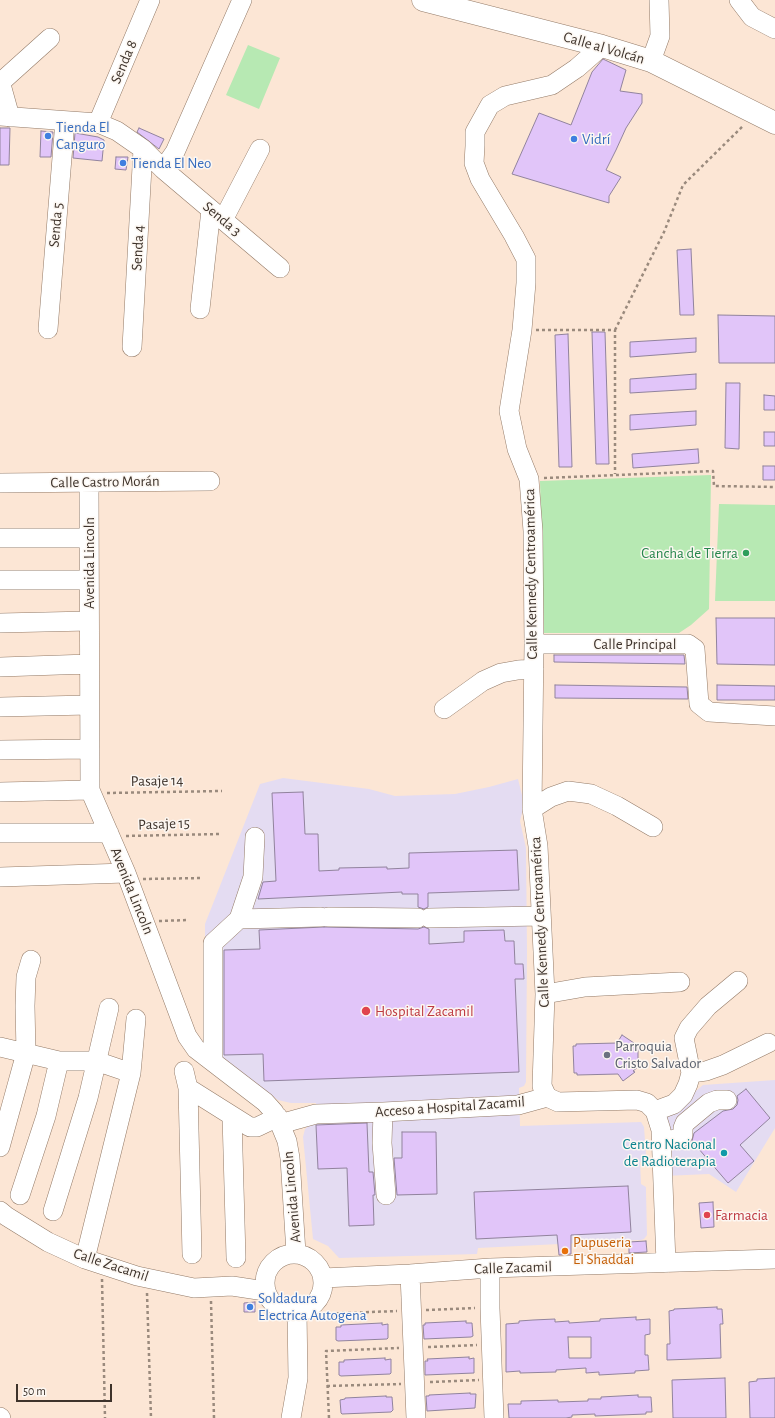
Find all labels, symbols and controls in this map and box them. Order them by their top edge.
street label: Calle al Volcán [561,28,647,68]
street label: Senda 8 [107,37,141,87]
place label: Tienda El Canguro [56,118,110,153]
place label: Vidrí [582,130,610,148]
marker: Tienda El Canguro [43,131,53,141]
marker: Vidrí [569,134,579,144]
place label: Tienda El Neo [131,154,211,172]
marker: Tienda El Neo [118,158,128,168]
street label: Senda 3 [199,198,245,240]
street label: Senda 5 [45,202,67,248]
street label: Senda 4 [128,225,148,271]
street label: Calle Castro Morán [50,472,160,492]
street label: Calle Kennedy Centroamérica [521,488,541,660]
street label: Avenida Lincoln [80,517,98,609]
place label: Cancha de Tierra [641,544,738,562]
marker: Cancha de Tierra [741,548,751,558]
street label: Calle Principal [593,635,677,653]
street label: Pasaje 14 [131,772,183,790]
street label: Pasaje 15 [138,814,190,834]
street label: Calle Kennedy Centroamérica [527,836,553,1008]
street label: Avenida Lincoln [106,845,158,937]
place label: Hospital Zacamil [375,1002,474,1020]
marker: Hospital Zacamil [360,1005,372,1017]
place label: Parroquia Cristo Salvador [615,1037,701,1072]
marker: Parroquia Cristo Salvador [602,1050,612,1060]
street label: Acceso a Hospital Zacamil [374,1093,526,1121]
place label: Centro Nacional de Radioterapia [623,1135,716,1170]
marker: Centro Nacional de Radioterapia [719,1148,729,1158]
street label: Avenida Lincoln [279,1150,305,1244]
place label: Farmacia [715,1206,768,1224]
marker: Farmacia [702,1210,712,1220]
place label: Pupuseria El Shaddai [573,1233,634,1268]
street label: Calle Zacamil [71,1244,151,1286]
marker: Pupuseria El Shaddai [560,1246,570,1256]
street label: Calle Zacamil [474,1258,552,1278]
place label: Soldadura Electrica Autogena [258,1289,367,1324]
marker: Soldadura Electrica Autogena [245,1302,255,1312]
scale bar [18,1376,114,1402]
text: 50 m [23,1385,46,1397]

